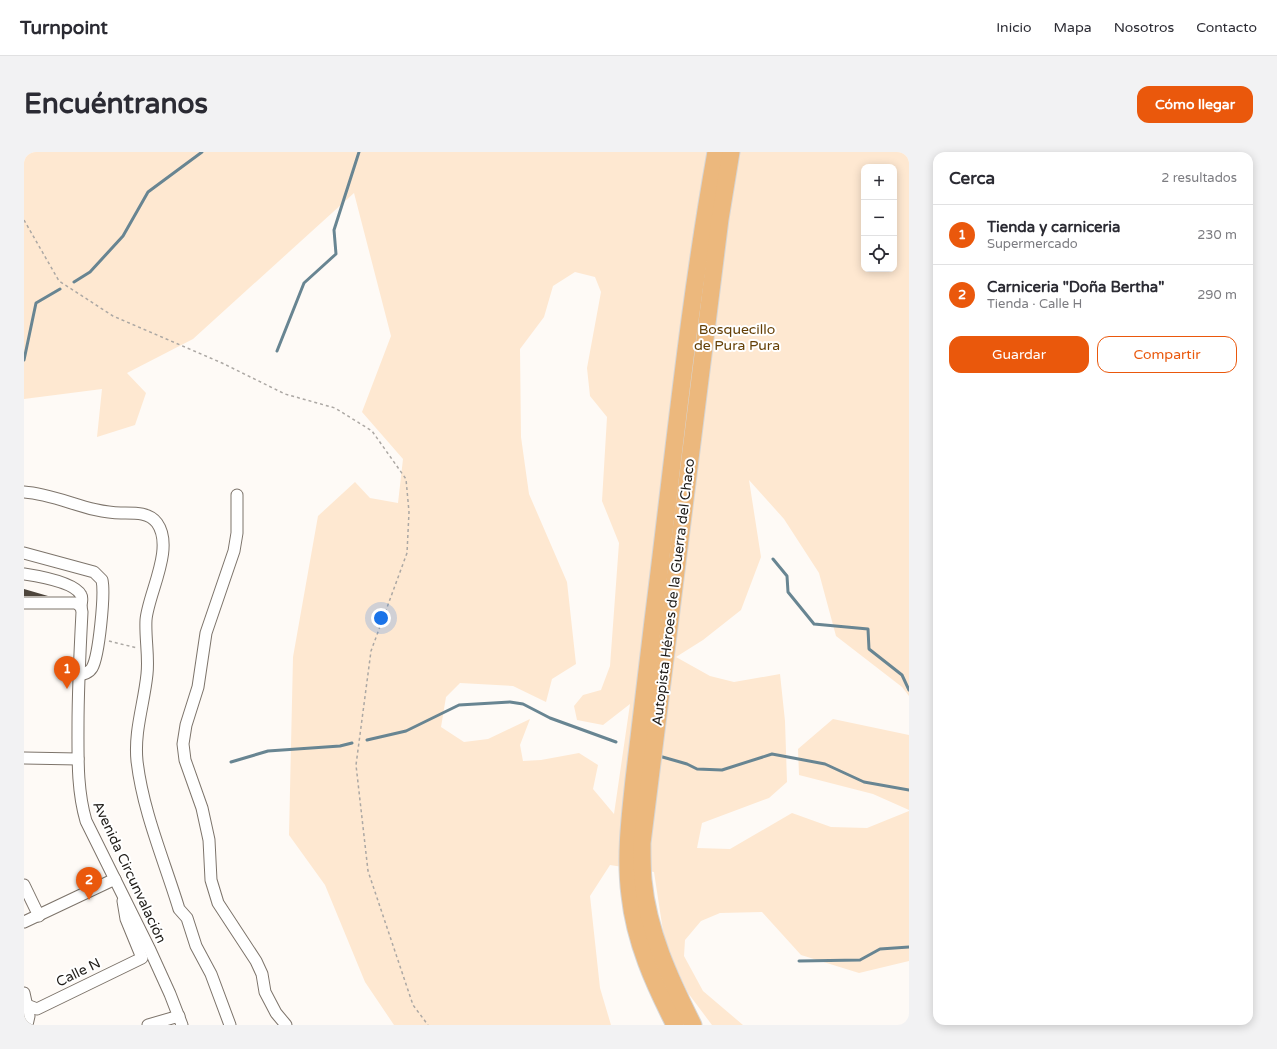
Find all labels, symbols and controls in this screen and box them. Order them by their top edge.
text: Turnpoint [20,17,108,39]
text: Inicio [996,19,1032,36]
text: Mapa [1054,19,1092,36]
text: Nosotros [1114,19,1174,36]
text: Contacto [1196,19,1257,36]
button: Cómo llegar [1137,86,1253,123]
text: Encuéntranos [24,87,208,121]
map controls [861,164,897,272]
button: + [861,164,897,200]
text: Cerca [949,168,995,189]
text: 2 resultados [1161,170,1237,186]
button: − [861,200,897,236]
text: Tienda y carniceria [987,218,1120,236]
text: 1 [958,227,966,243]
text: 230 m [1197,227,1237,243]
button: locate [861,236,897,272]
text: Supermercado [987,236,1078,252]
text: Carniceria "Doña Bertha" [987,278,1164,296]
text: 2 [958,287,966,303]
text: 290 m [1197,287,1237,303]
text: Tienda · Calle H [987,296,1082,312]
park label: Bosquecillo de Pura Pura [694,321,780,354]
button: Guardar [949,336,1089,373]
button: Compartir [1097,336,1237,373]
street label: Autopista Héroes de la Guerra del Chaco [649,457,698,727]
your location [371,608,391,628]
pin: 1 [54,656,80,689]
street label: Avenida Circunvalación [89,798,170,946]
pin: 2 [76,867,102,900]
street label: Calle N [53,954,103,990]

